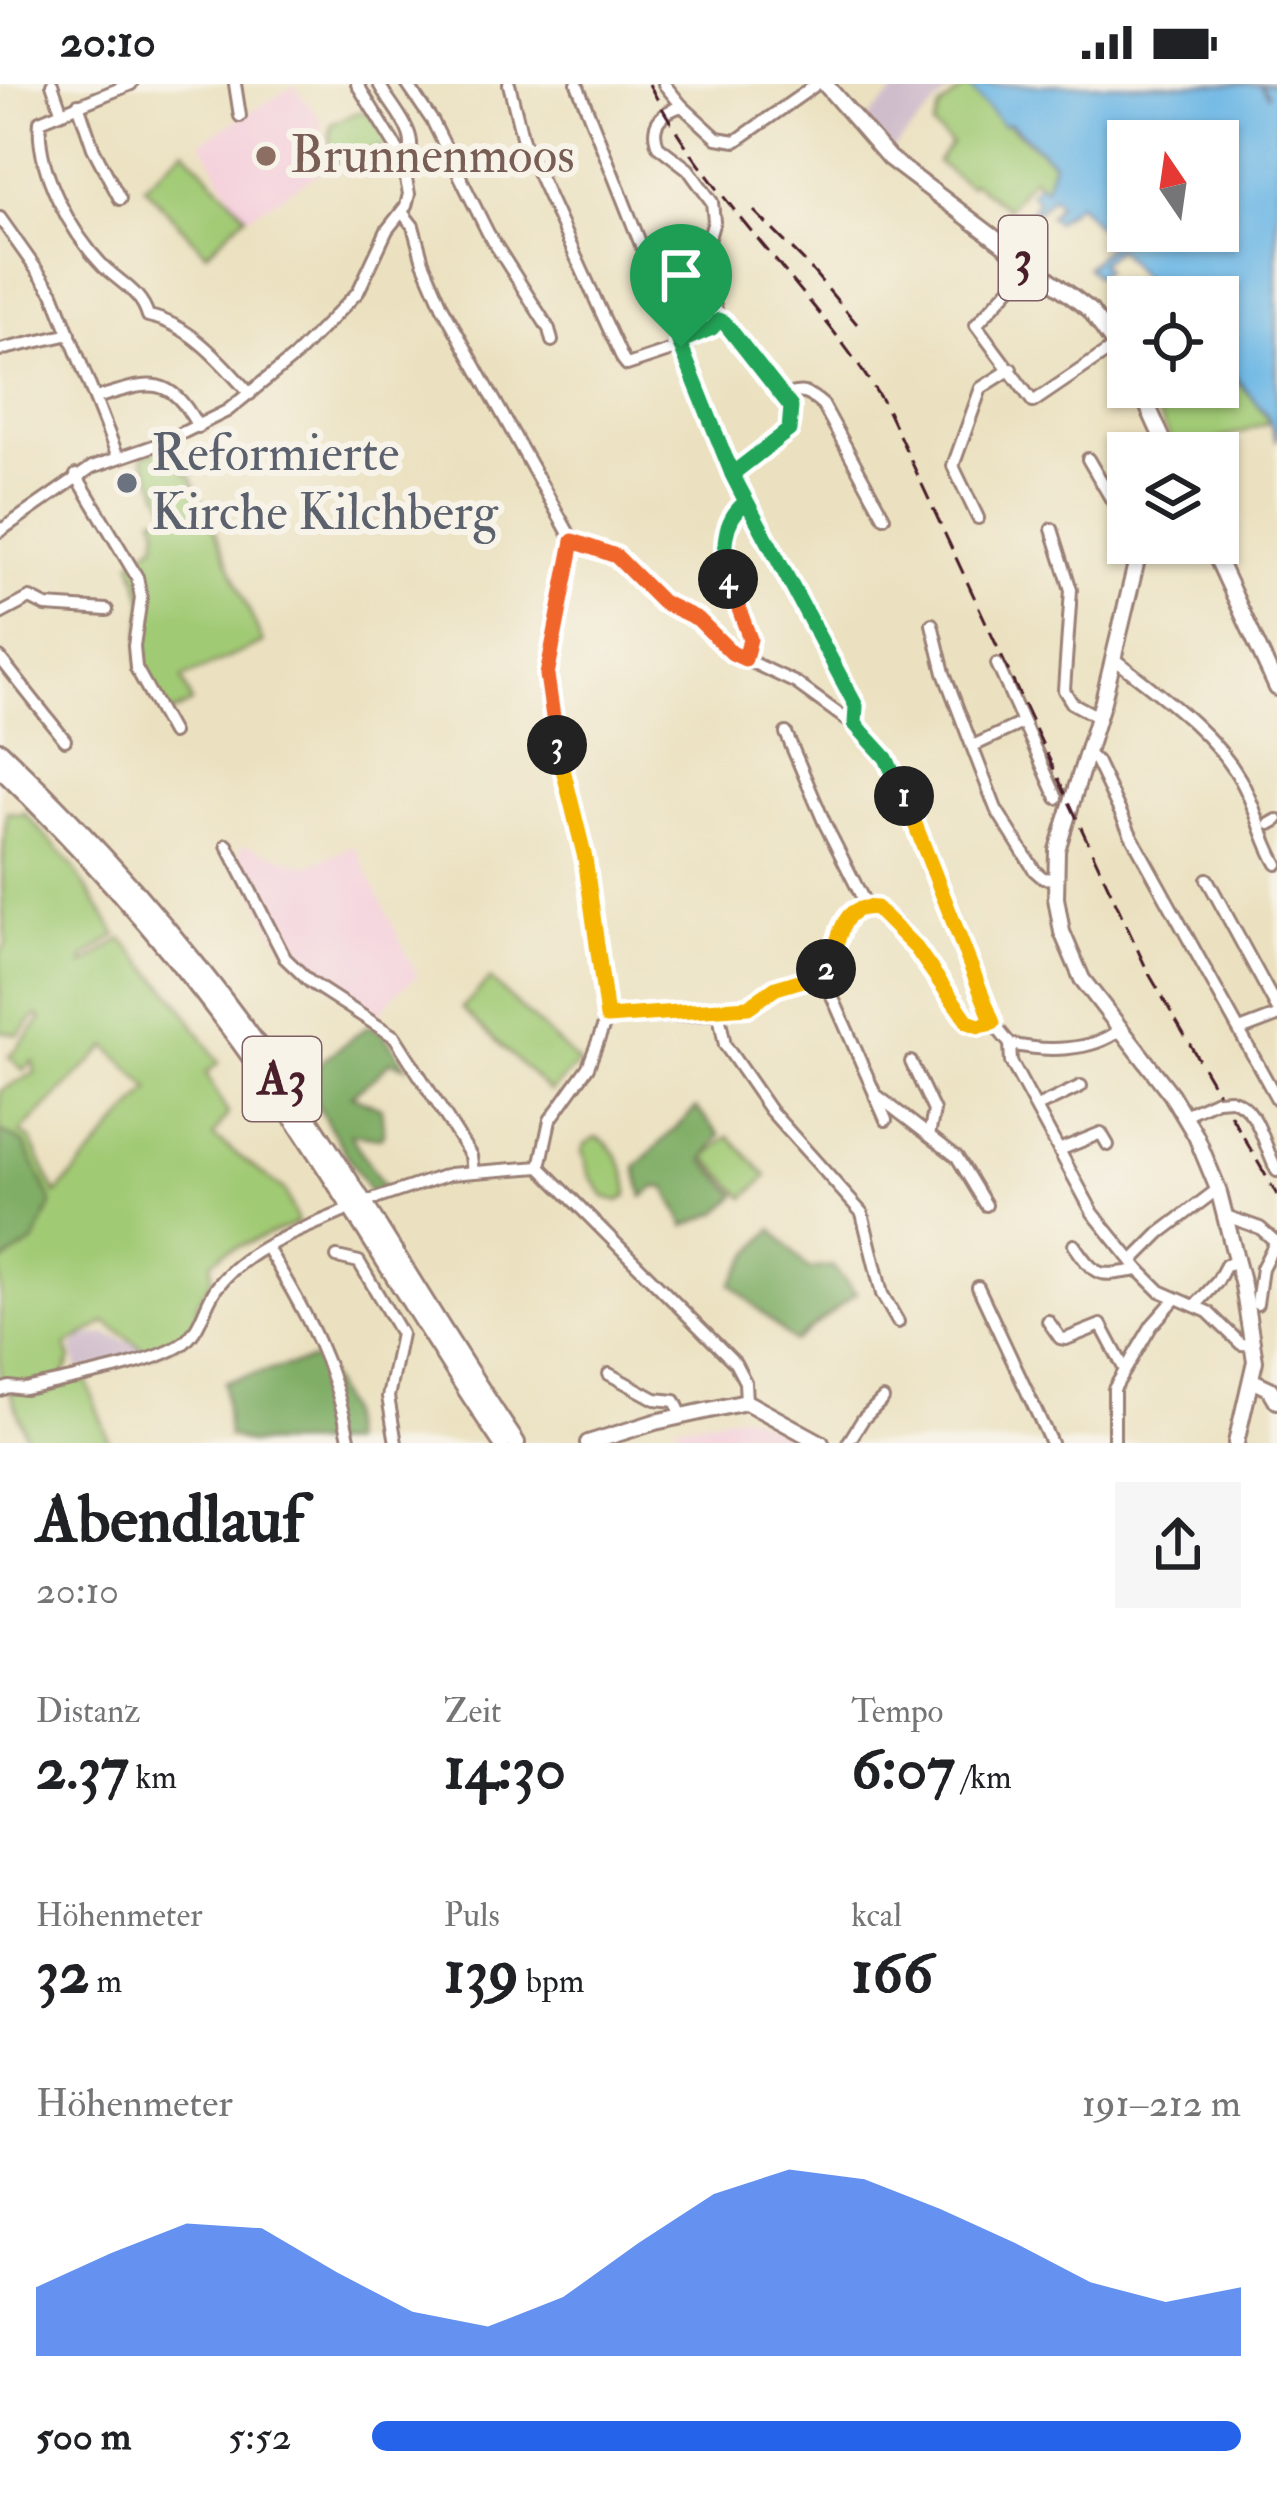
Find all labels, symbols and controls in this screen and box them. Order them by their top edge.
text: 20:10 [60,14,156,70]
north arrow [1107,120,1239,252]
map controls [1107,120,1239,564]
place label: Brunnenmoos [290,124,575,188]
marker: Brunnenmoos [253,143,279,169]
road number: 3 [999,216,1047,300]
pin [630,224,732,347]
icon: arrive [648,242,714,308]
button: locate [1107,276,1239,408]
place label: Reformierte Kirche Kilchberg [151,422,499,545]
button: layers [1107,432,1239,564]
marker: Reformierte Kirche Kilchberg [114,470,140,496]
pin: 4 [698,549,758,609]
text: 4 [719,558,737,599]
pin: 3 [527,715,587,775]
text: 3 [551,724,563,765]
pin: 1 [874,766,934,826]
text: 1 [898,775,910,816]
pin: 2 [796,939,856,999]
text: 2 [818,948,834,989]
road number: A3 [243,1037,321,1121]
text: Abendlauf [36,1479,304,1562]
button: share [1115,1482,1241,1608]
text: 20:10 [36,1566,119,1615]
text: Distanz [36,1691,140,1732]
text: Zeit [444,1691,501,1732]
text: Tempo [851,1691,944,1732]
text: 2.37 [36,1732,129,1807]
text: 14:30 [444,1732,566,1807]
text: 6:07 [851,1732,955,1807]
text: km [129,1757,177,1798]
text: /km [955,1757,1012,1798]
text: Höhenmeter [36,1895,203,1936]
text: Puls [444,1895,500,1936]
text: kcal [851,1895,902,1936]
text: 32 [36,1936,89,2011]
text: 139 [444,1936,519,2011]
text: 166 [851,1936,933,2011]
text: m [89,1961,122,2002]
text: bpm [519,1961,584,2002]
text: Höhenmeter [36,2079,233,2128]
text: 191–212 m [1082,2079,1241,2128]
text: 500 m [36,2412,131,2461]
text: 5:52 [228,2412,292,2461]

